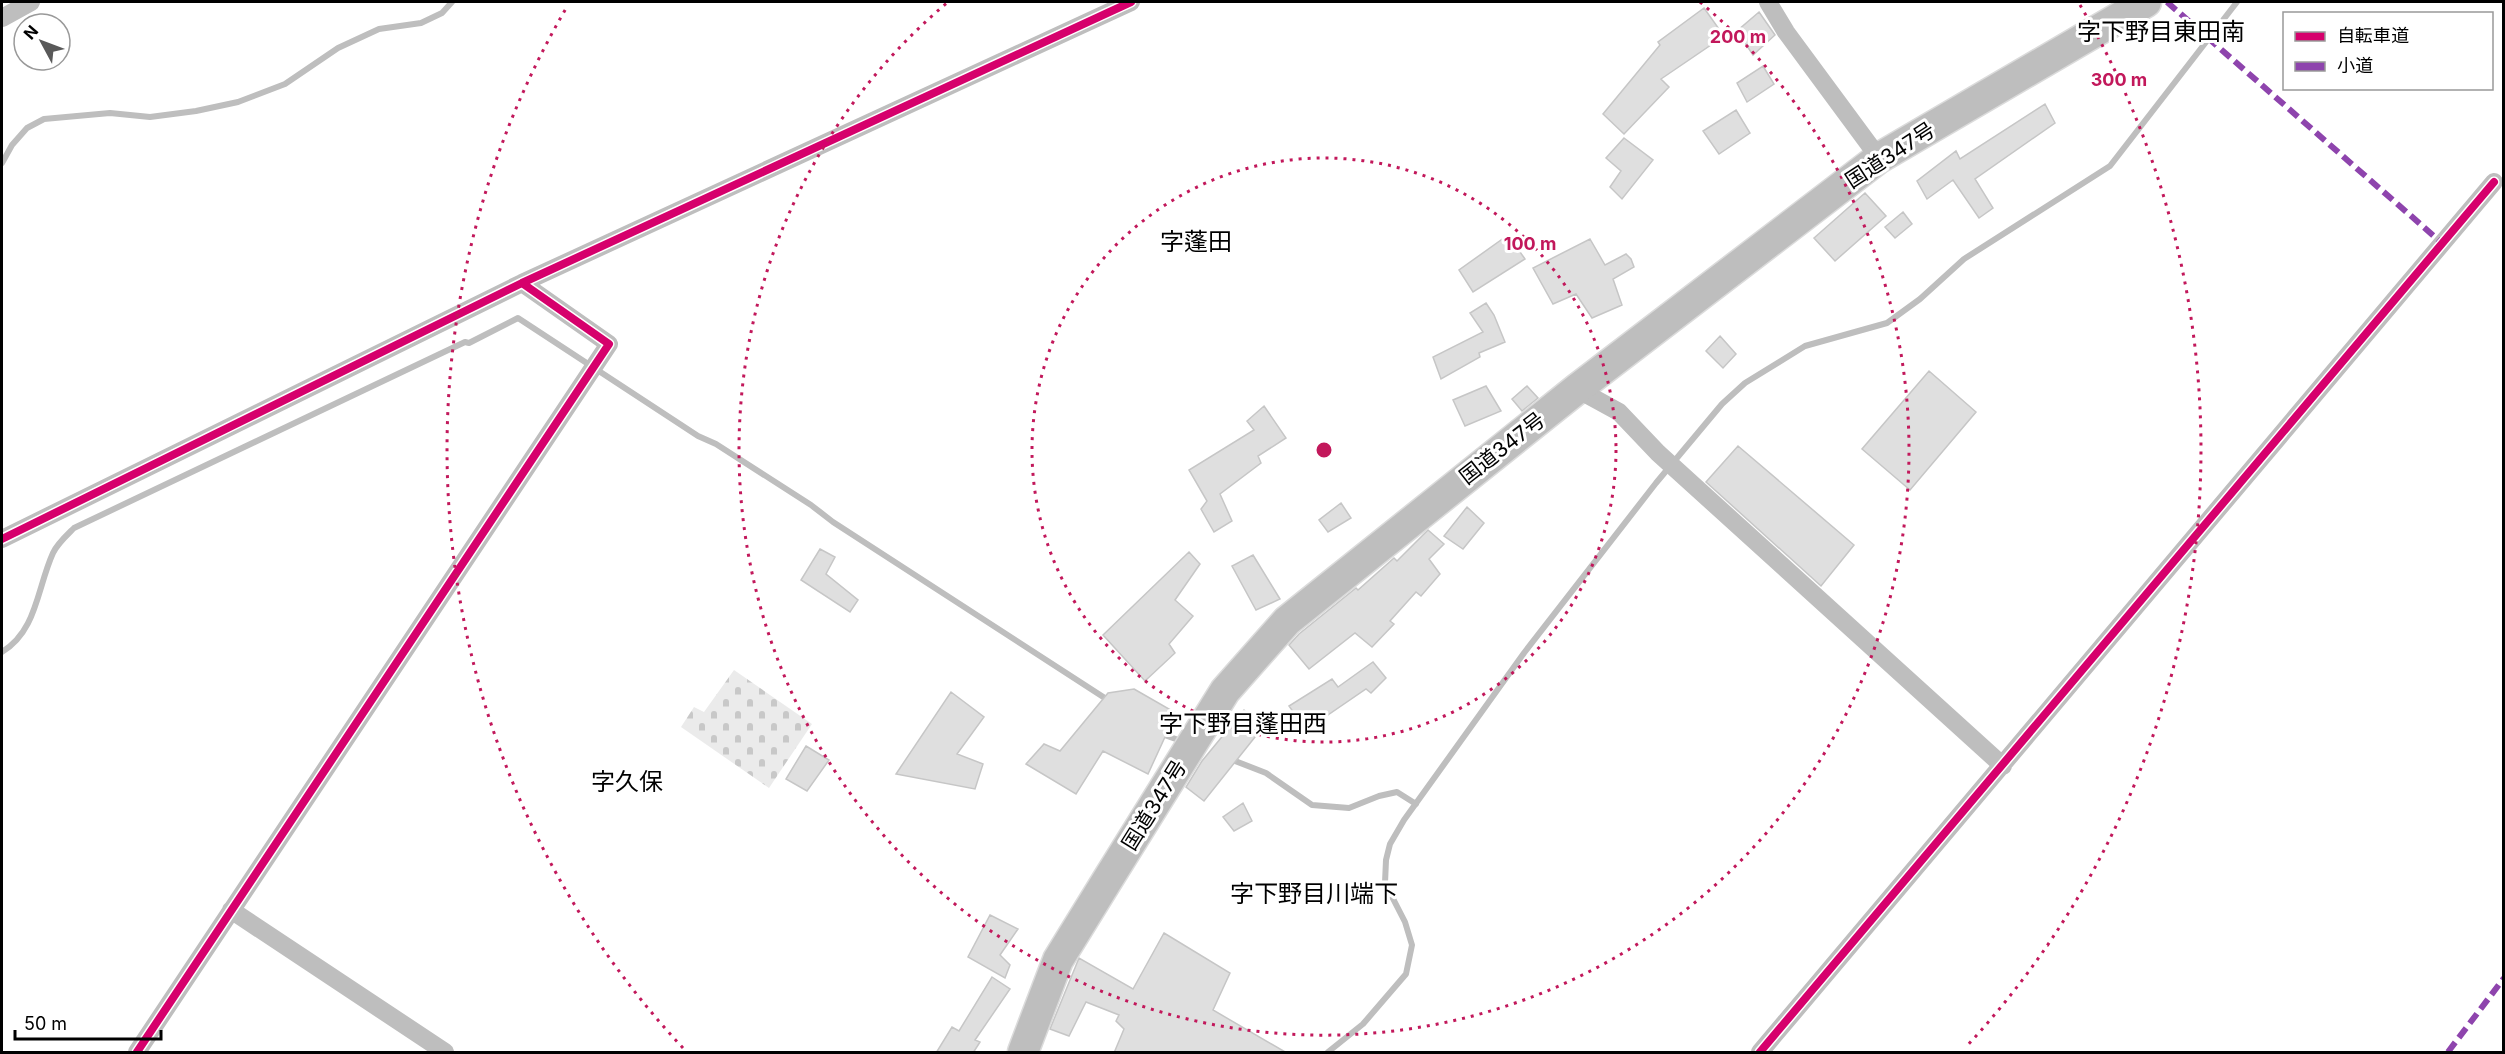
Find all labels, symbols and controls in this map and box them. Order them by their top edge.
north arrow [12,12,72,72]
legend [2283,12,2493,90]
district label: 字下野目東田南 [2077,17,2245,46]
text: N [19,21,42,43]
text: 自転車道 [2337,25,2409,46]
text: 200 m [1710,26,1766,47]
text: 小道 [2337,55,2373,76]
text: 300 m [2091,69,2147,90]
street label: 国道347号 [1841,117,1939,193]
district label: 字蓬田 [1160,227,1232,256]
text: 100 m [1504,233,1556,254]
street label: 国道347号 [1454,407,1550,489]
centre of rings [1314,440,1334,460]
district label: 字下野目蓬田西 [1159,709,1327,738]
street label: 国道347号 [1117,755,1191,855]
district label: 字久保 [591,767,663,796]
district label: 字下野目川端下 [1230,879,1398,908]
scale bar [15,1003,160,1041]
text: 50 m [24,1013,67,1034]

